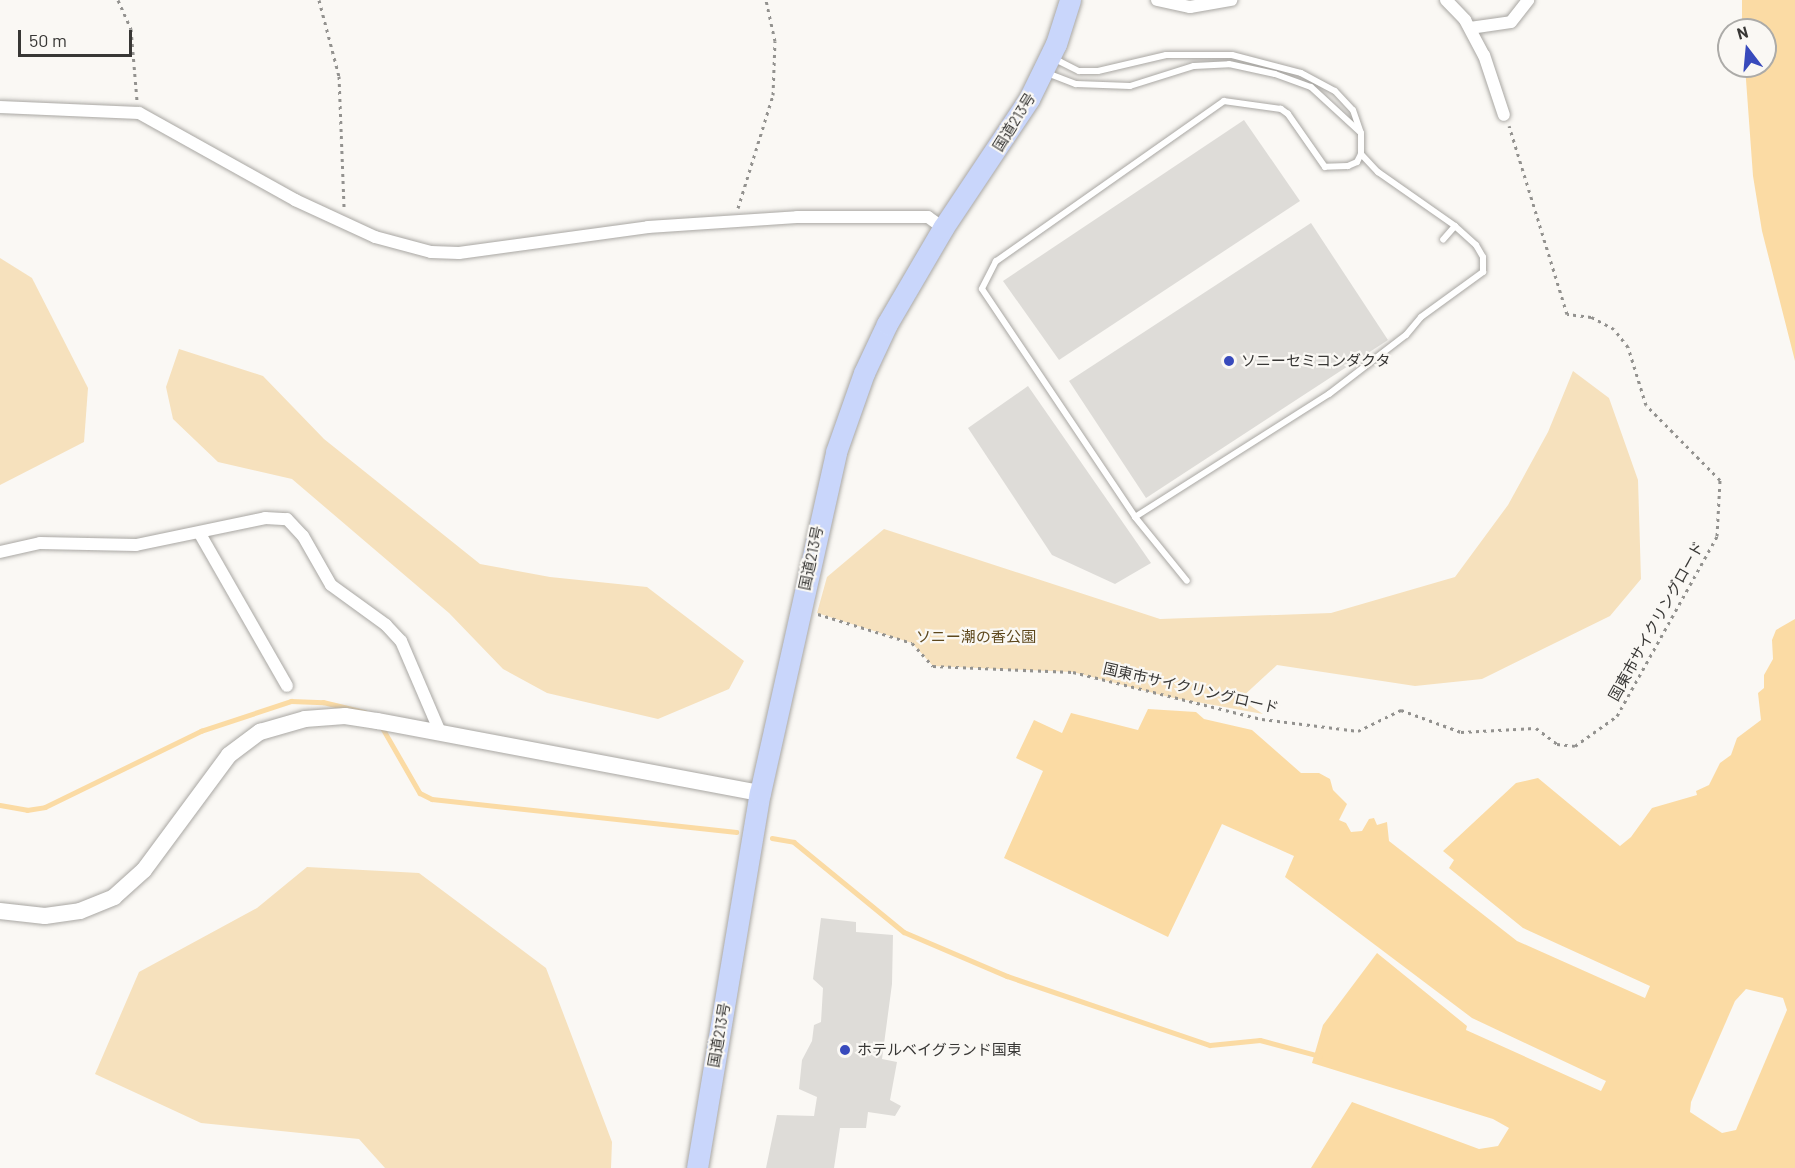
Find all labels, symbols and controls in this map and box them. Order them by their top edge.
scale bar [21,18,135,56]
north arrow [1717,18,1777,78]
text: N [1735,22,1750,43]
text: 50 m [29,29,67,51]
street label: 国道213号 [989,89,1039,155]
place label: ソニーセミコンダクタ [1241,352,1391,370]
marker: ソニーセミコンダクタ [1222,354,1236,368]
street label: 国道213号 [795,524,827,592]
street label: 国東市サイクリングロード [1604,538,1708,704]
park label: ソニー潮の香公園 [916,628,1036,646]
street label: 国東市サイクリングロード [1101,659,1281,717]
street label: 国道213号 [704,1001,734,1069]
place label: ホテルベイグランド国東 [857,1041,1022,1059]
marker: ホテルベイグランド国東 [838,1043,852,1057]

